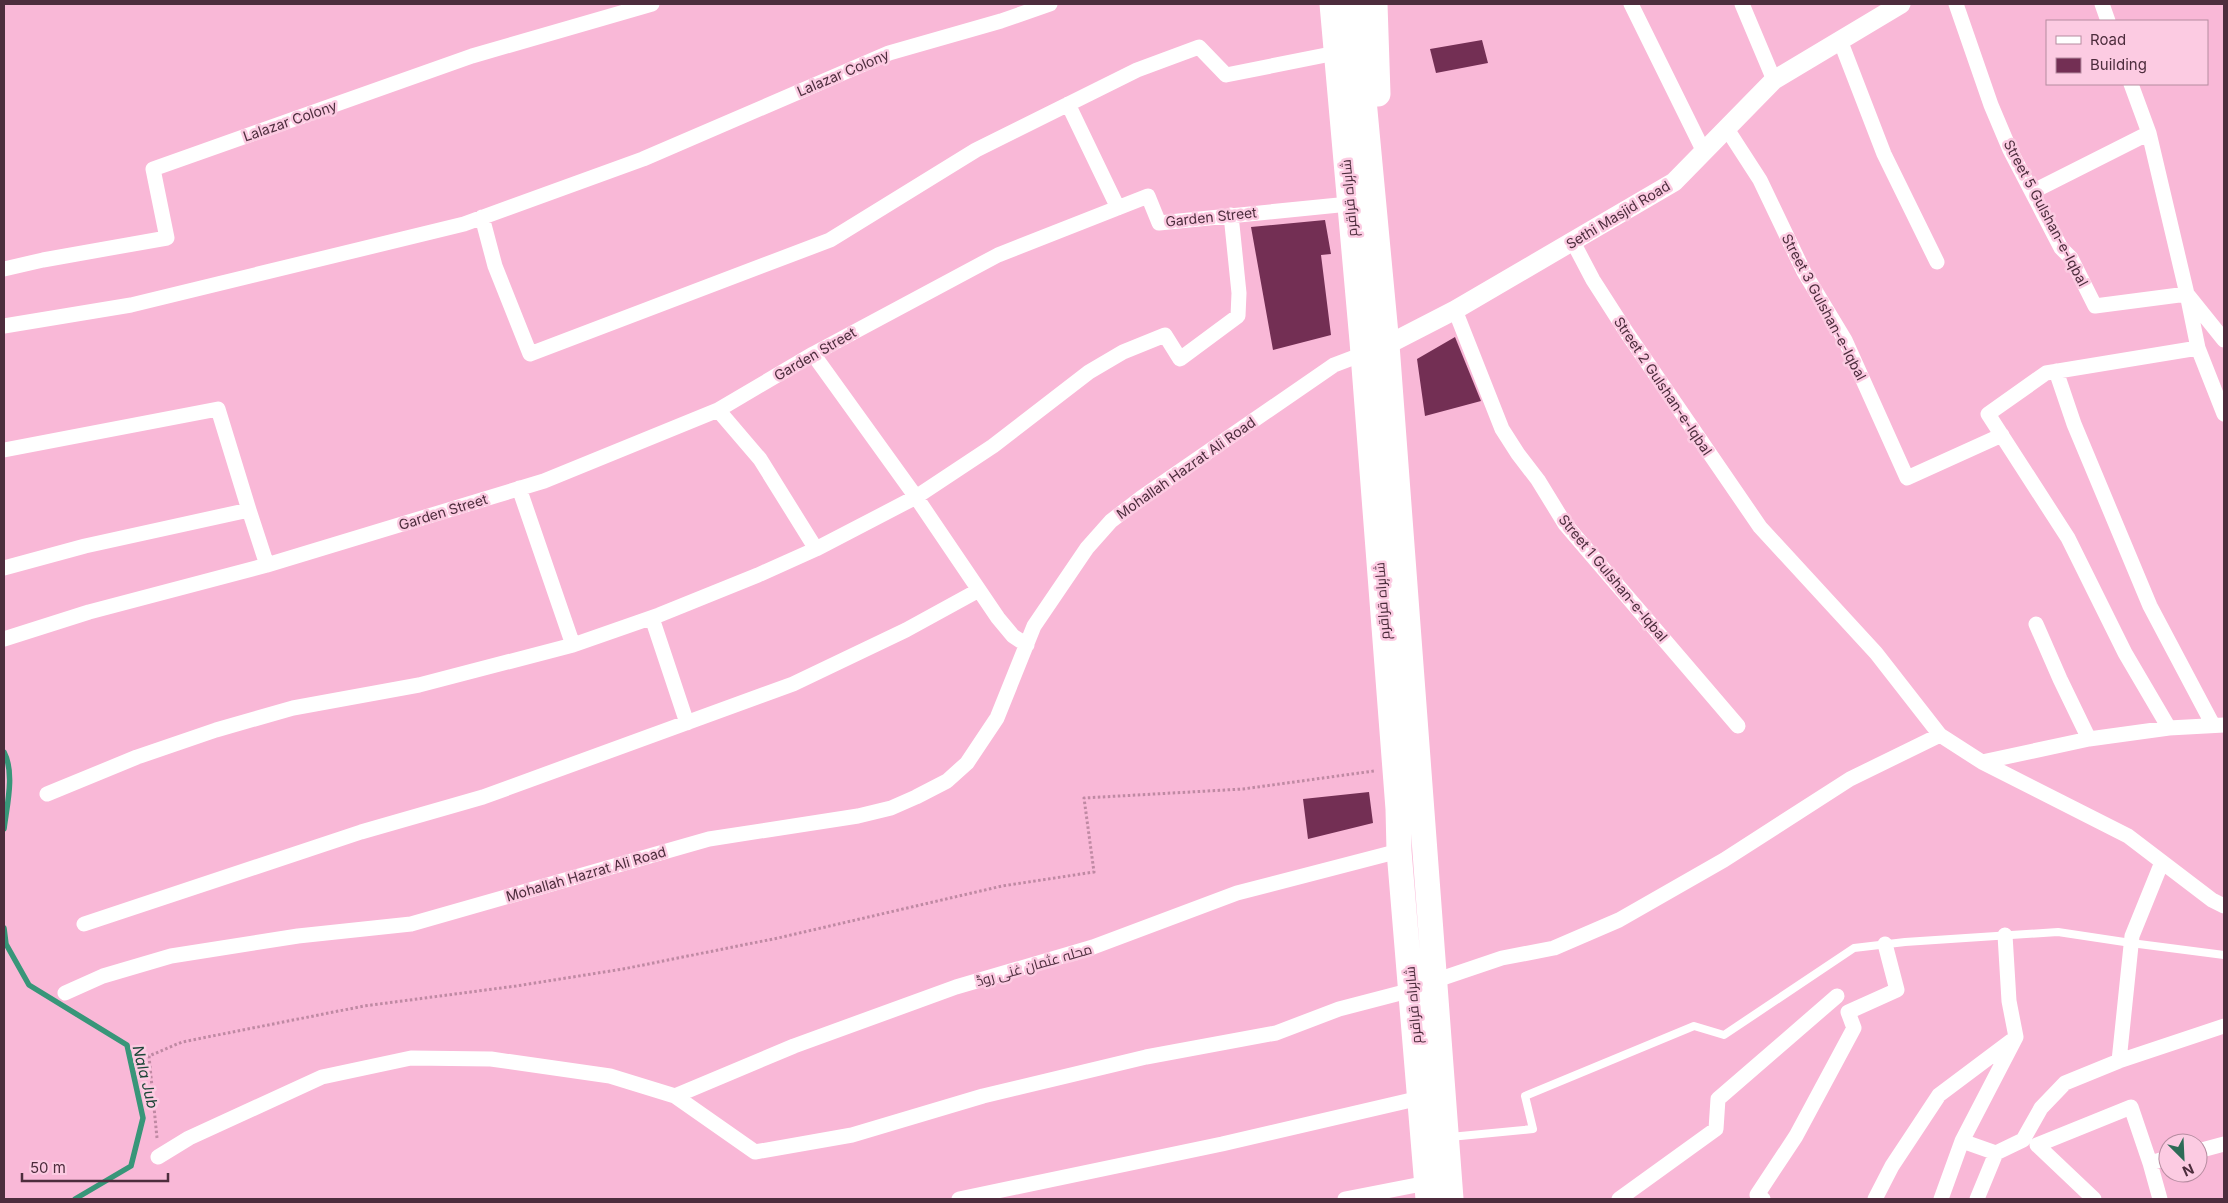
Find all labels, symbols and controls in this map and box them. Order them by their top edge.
legend [2046,20,2208,85]
text: Road [2090,30,2126,49]
street label: Lalazar Colony [794,45,891,100]
text: Building [2090,55,2147,74]
street label: Lalazar Colony [241,96,339,145]
street label: Street 5 Gulshan-e-Iqbal [2001,137,2092,289]
street label: شاہراہ قراقرم [1337,159,1362,237]
street label: Sethi Masjid Road [1563,177,1673,252]
street label: Garden Street [1164,203,1258,230]
street label: Street 3 Gulshan-e-Iqbal [1779,231,1870,383]
street label: Street 2 Gulshan-e-Iqbal [1611,313,1716,458]
street label: Garden Street [771,323,859,384]
street label: Mohallah Hazrat Ali Road [1113,413,1259,522]
street label: Garden Street [396,490,490,533]
street label: Street 1 Gulshan-e-Iqbal [1555,511,1671,645]
street label: شاہراہ قراقرم [1370,562,1395,640]
street label: Mohallah Hazrat Ali Road [504,842,668,905]
street label: محلہ عثمان غنی روڈ [974,940,1094,989]
street label: شاہراہ قراقرم [1401,966,1426,1044]
water label: Nala Jub [129,1043,162,1110]
north arrow [2158,1133,2208,1183]
scale bar [22,1150,169,1182]
text: 50 m [30,1158,66,1177]
text: N [2180,1160,2197,1180]

